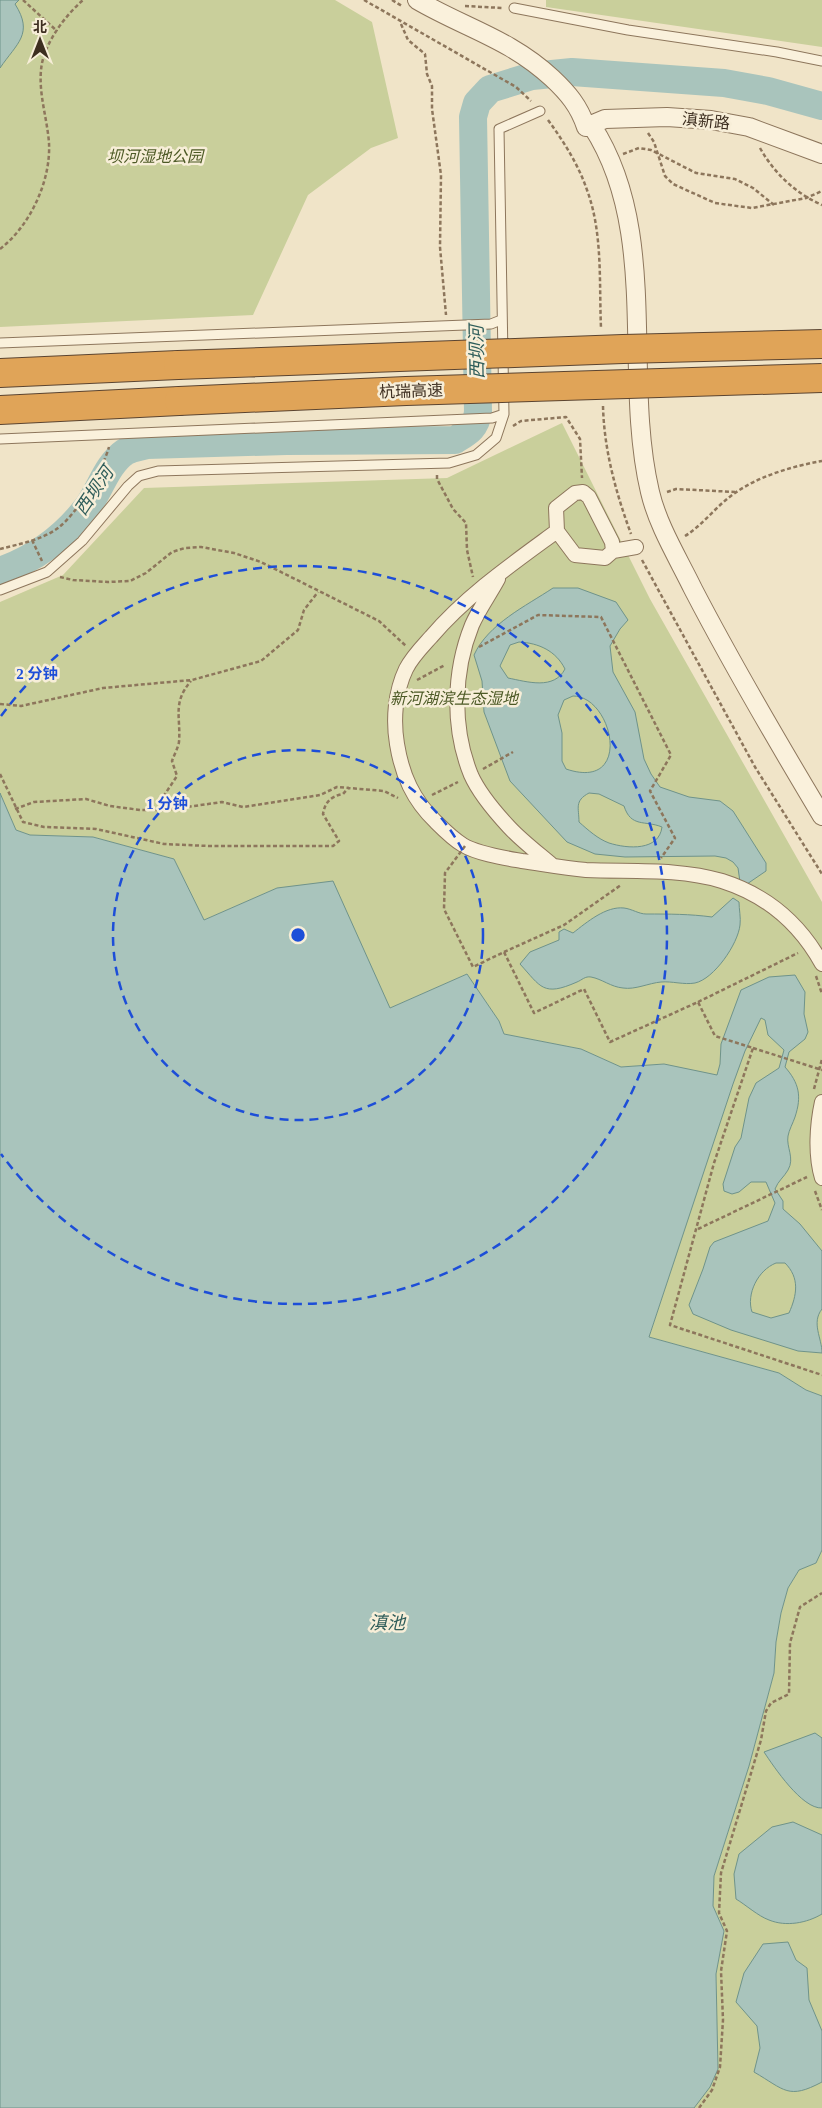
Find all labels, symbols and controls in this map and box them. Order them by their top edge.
north arrow [15,15,65,65]
text: 北 [33,20,47,35]
street label: 滇新路 [681,110,731,132]
park label: 坝河湿地公园 [107,148,205,165]
water label: 西坝河 [466,322,487,379]
street label: 杭瑞高速 [379,381,443,401]
water label: 西坝河 [71,461,119,519]
text: 2 分钟 [16,666,58,682]
park label: 新河湖滨生态湿地 [390,690,520,707]
text: 1 分钟 [146,796,188,812]
centre of rings [289,926,307,944]
water label: 滇池 [369,1613,407,1633]

